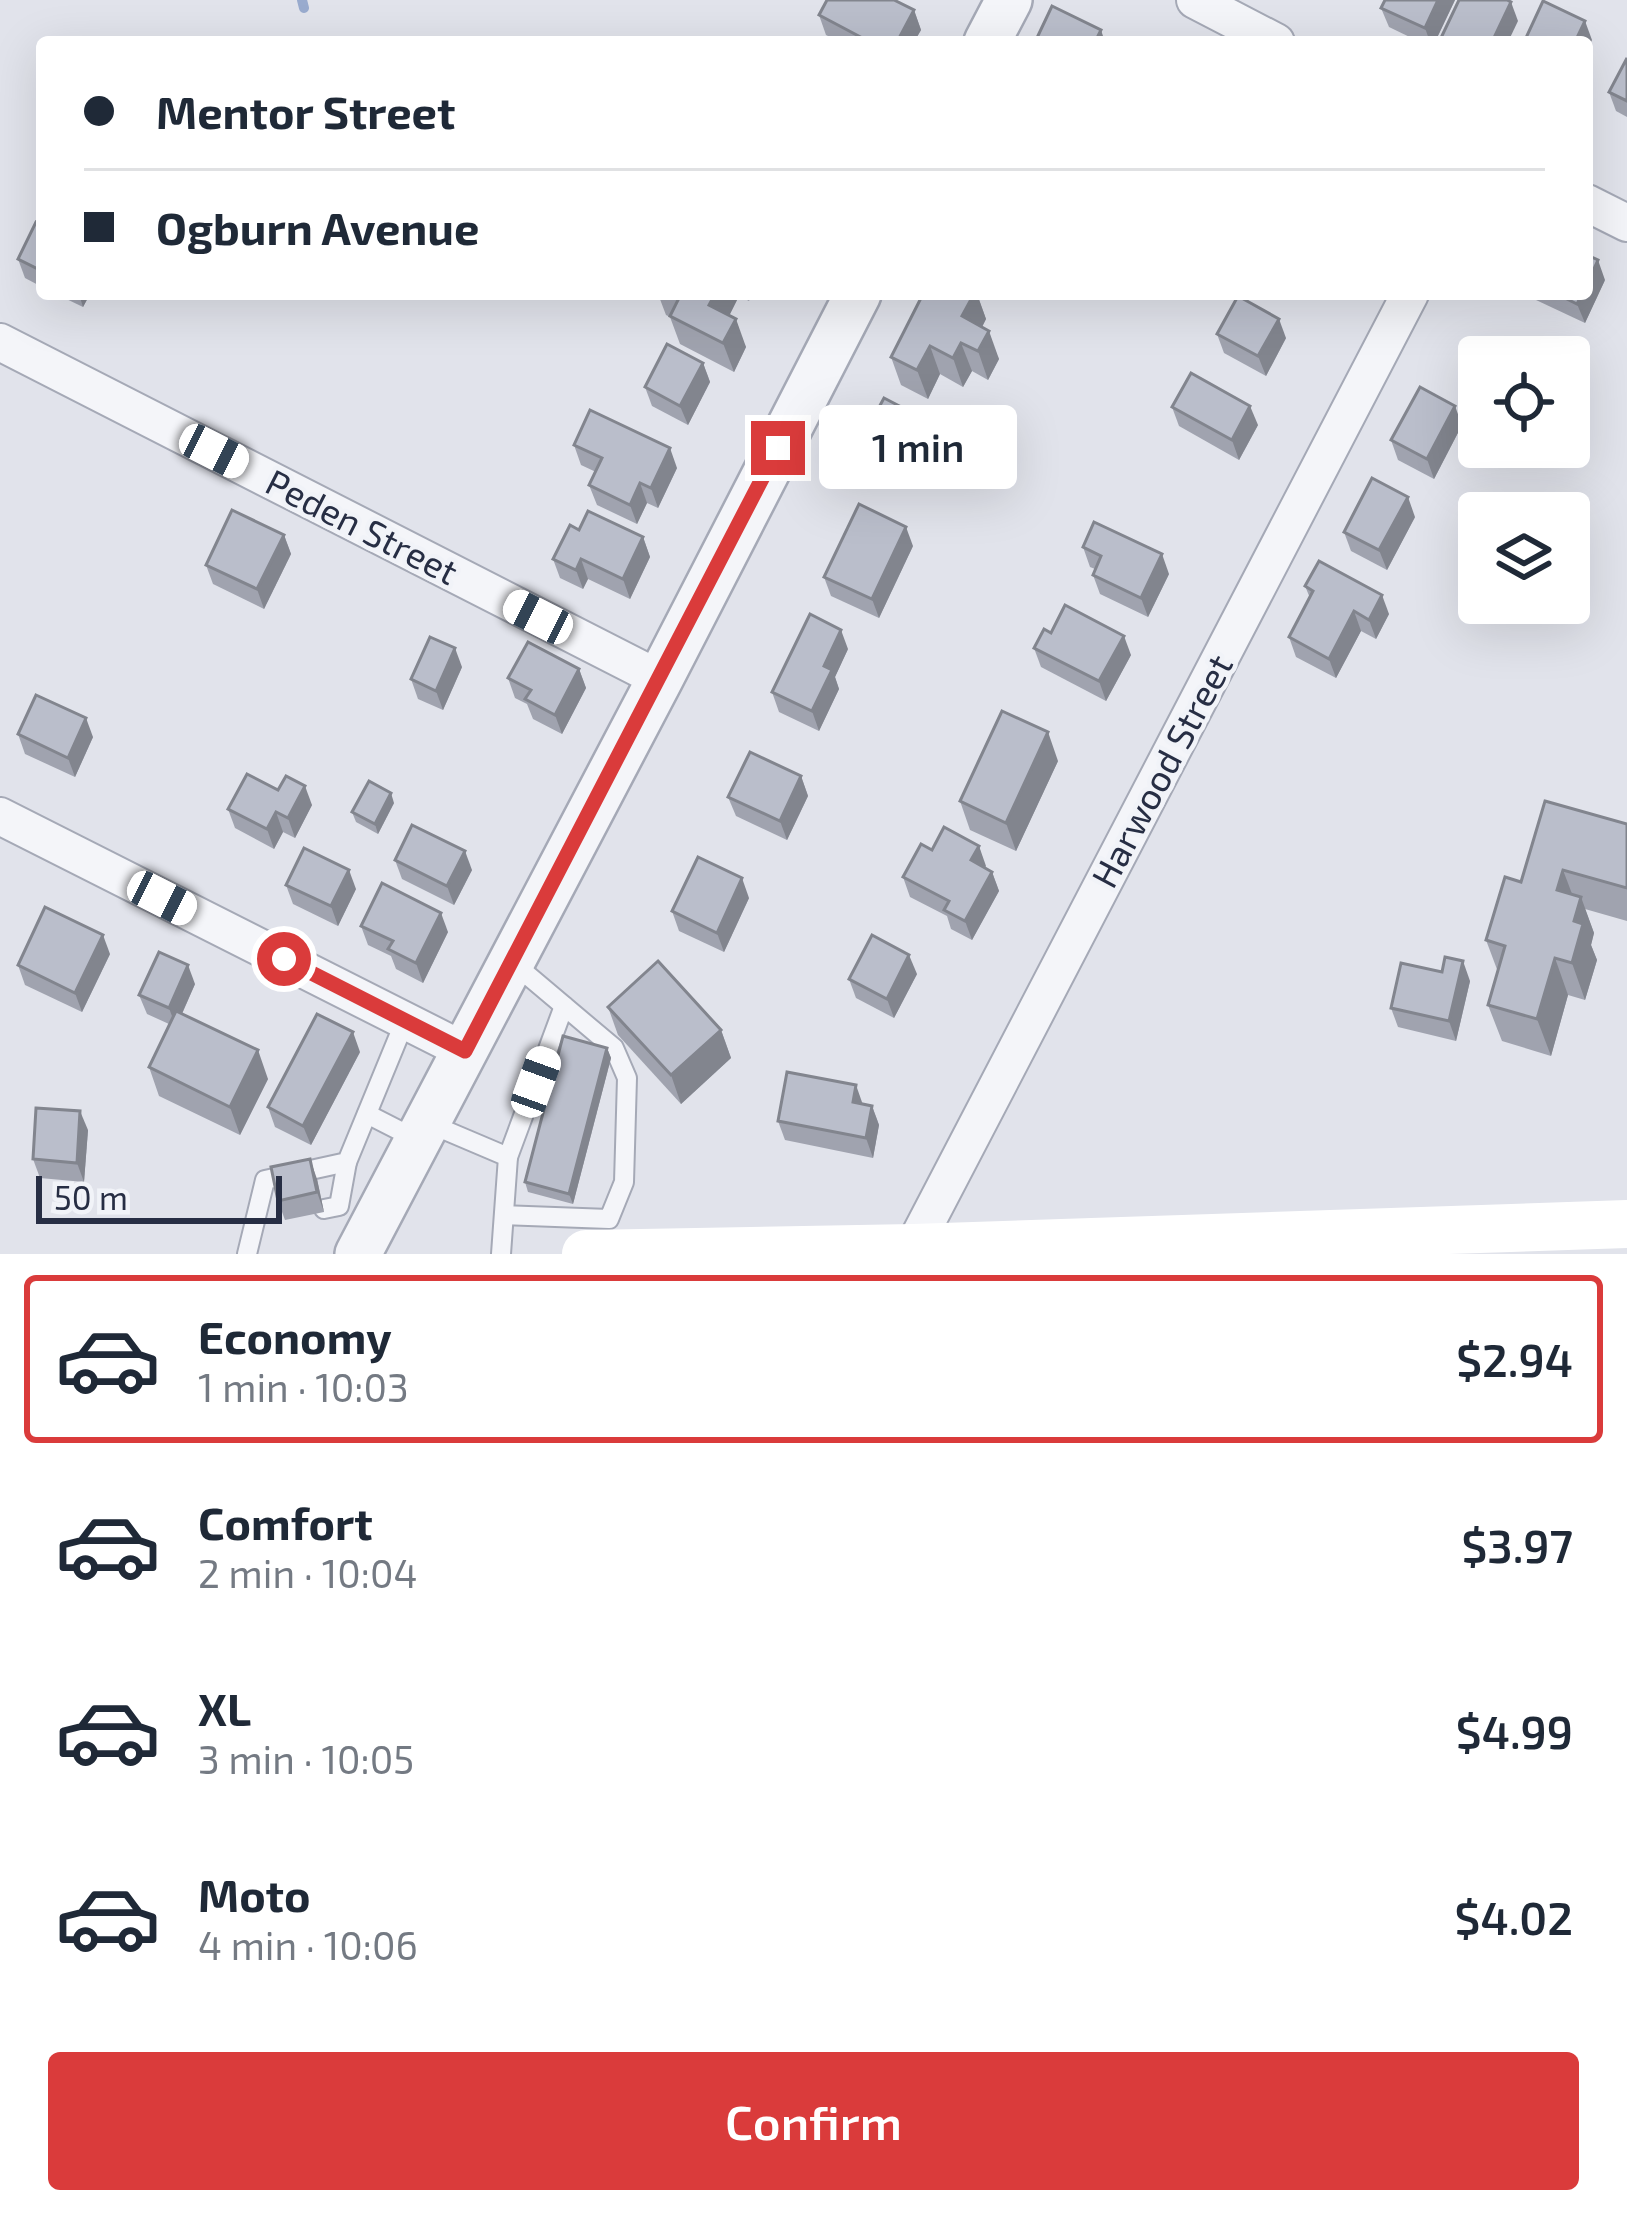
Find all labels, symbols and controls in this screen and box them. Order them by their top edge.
text: Mentor Street [156,84,455,138]
text: Ogburn Avenue [156,200,479,254]
map controls [1458,336,1590,624]
button: locate [1458,336,1590,468]
callout: 1 min [820,406,1018,490]
car [174,419,254,483]
route end [751,421,805,475]
text: 1 min [872,423,964,470]
street label: Peden Street [260,459,466,592]
button: layers [1458,492,1590,624]
car [498,585,578,649]
street label: Harwood Street [1081,647,1240,894]
car [122,866,202,930]
route start [257,932,311,986]
car [507,1042,565,1122]
scale bar [36,1170,282,1223]
text: 50 m [54,1177,128,1217]
icon: car [54,1305,162,1413]
text: Economy [198,1309,392,1363]
text: $2.94 [1456,1332,1573,1386]
text: 1 min · 10:03 [198,1363,409,1410]
icon: car [54,1491,162,1599]
text: Comfort [198,1495,373,1549]
text: $3.97 [1462,1518,1573,1572]
text: 2 min · 10:04 [198,1549,417,1596]
icon: car [54,1677,162,1785]
text: XL [198,1681,251,1735]
text: $4.99 [1456,1704,1573,1758]
text: 3 min · 10:05 [198,1735,414,1782]
icon: car [54,1863,162,1971]
text: Moto [198,1867,311,1921]
text: $4.02 [1455,1890,1573,1944]
text: 4 min · 10:06 [198,1921,418,1968]
button: Confirm [48,2052,1579,2190]

